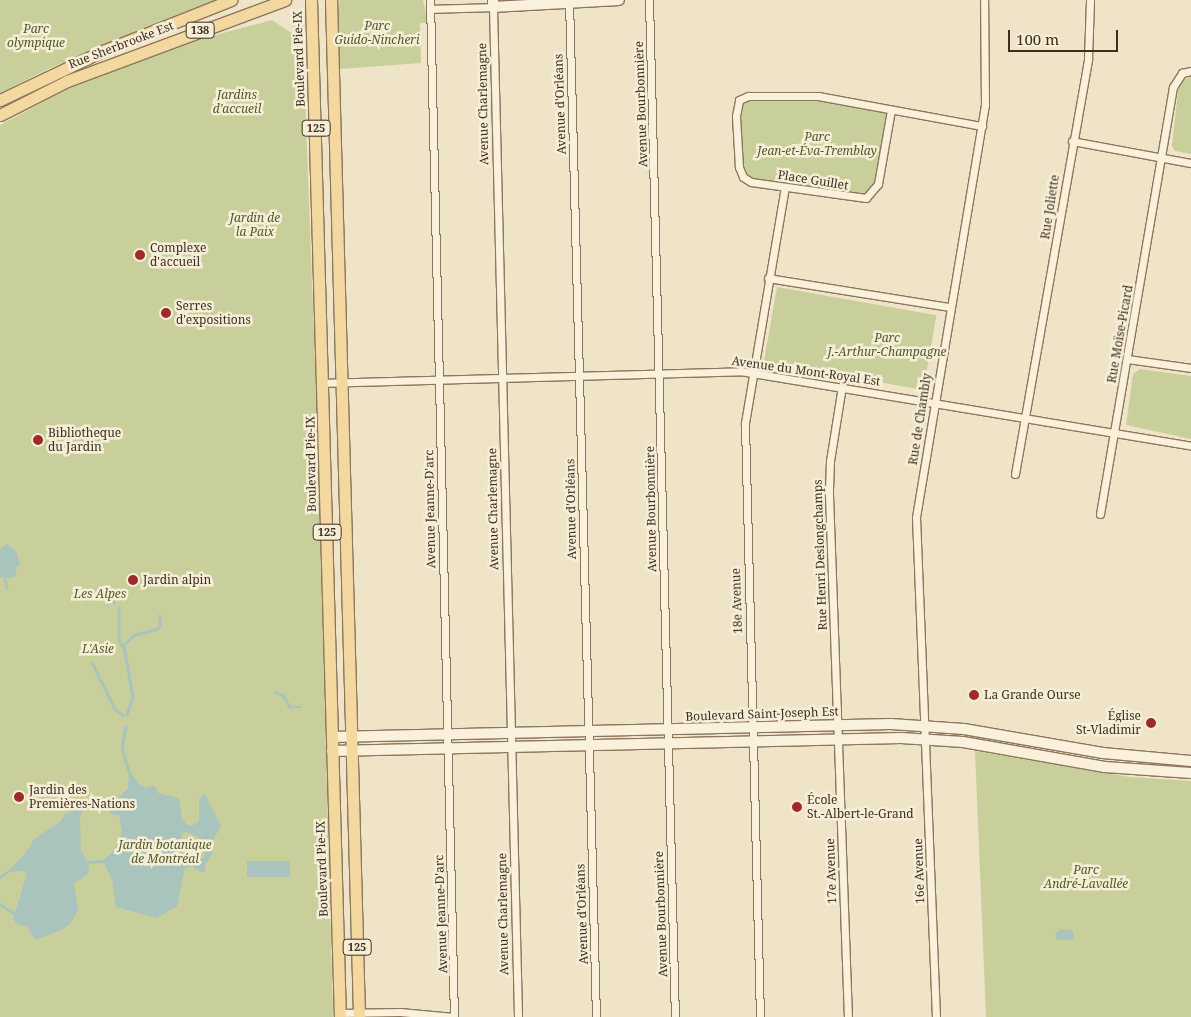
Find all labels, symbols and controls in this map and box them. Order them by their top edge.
street label: Boulevard Pie-IX [290,11,308,107]
street label: Rue Sherbrooke Est [66,18,176,72]
park label: Parc Guido-Nincheri [334,19,420,47]
scale bar [1011,20,1121,52]
park label: Parc olympique [7,22,65,50]
road number: 138 [185,22,215,38]
text: 100 m [1016,29,1059,49]
street label: Avenue Bourbonnière [632,41,650,167]
street label: Avenue Charlemagne [475,43,491,165]
street label: Avenue d'Orléans [551,53,569,155]
park label: Jardins d'accueil [213,88,261,116]
road number: 125 [301,120,331,136]
park label: Parc Jean-et-Éva-Tremblay [757,130,877,158]
street label: Place Guillet [777,167,849,193]
street label: Rue Joliette [1038,174,1062,240]
park label: Jardin de la Paix [230,211,280,239]
place label: Complexe d'accueil [150,241,206,269]
marker: Complexe d'accueil [134,249,146,261]
street label: Rue Moïse-Picard [1104,284,1136,384]
place label: Serres d'expositions [176,299,251,327]
marker: Serres d'expositions [160,307,172,319]
park label: Parc J.-Arthur-Champagne [827,331,947,359]
street label: Avenue du Mont-Royal Est [731,353,881,389]
street label: Rue de Chambly [906,372,934,466]
street label: Boulevard Pie-IX [303,416,319,512]
place label: Bibliotheque du Jardin [48,426,121,454]
marker: Bibliotheque du Jardin [32,434,44,446]
street label: Avenue Bourbonnière [643,446,659,572]
street label: Avenue Charlemagne [485,448,501,570]
street label: Avenue Jeanne-D'arc [422,450,438,568]
street label: Avenue d'Orléans [563,459,579,559]
street label: Rue Henri Deslongchamps [810,479,830,631]
road number: 125 [312,524,342,540]
street label: 18e Avenue [729,568,745,634]
place label: Jardin alpin [143,573,211,587]
marker: Jardin alpin [127,574,139,586]
park label: Les Alpes [74,587,126,601]
park label: L'Asie [82,642,114,656]
place label: La Grande Ourse [984,688,1081,702]
marker: La Grande Ourse [968,689,980,701]
street label: Boulevard Saint-Joseph Est [685,704,839,724]
place label: Église St-Vladimir [1076,709,1141,737]
marker: Église St-Vladimir [1145,717,1157,729]
place label: Jardin des Premières-Nations [29,783,135,811]
marker: Jardin des Premières-Nations [13,791,25,803]
place label: École St.-Albert-le-Grand [807,793,914,821]
marker: École St.-Albert-le-Grand [791,801,803,813]
street label: Boulevard Pie-IX [313,821,331,917]
park label: Jardin botanique de Montréal [118,838,212,866]
street label: 17e Avenue [823,838,839,904]
street label: 16e Avenue [911,838,927,904]
street label: Avenue Bourbonnière [652,851,670,977]
street label: Avenue Charlemagne [495,853,511,975]
street label: Avenue Jeanne-D'arc [432,854,450,974]
street label: Avenue d'Orléans [573,863,591,965]
park label: Parc André-Lavallée [1044,863,1128,891]
road number: 125 [342,939,372,956]

